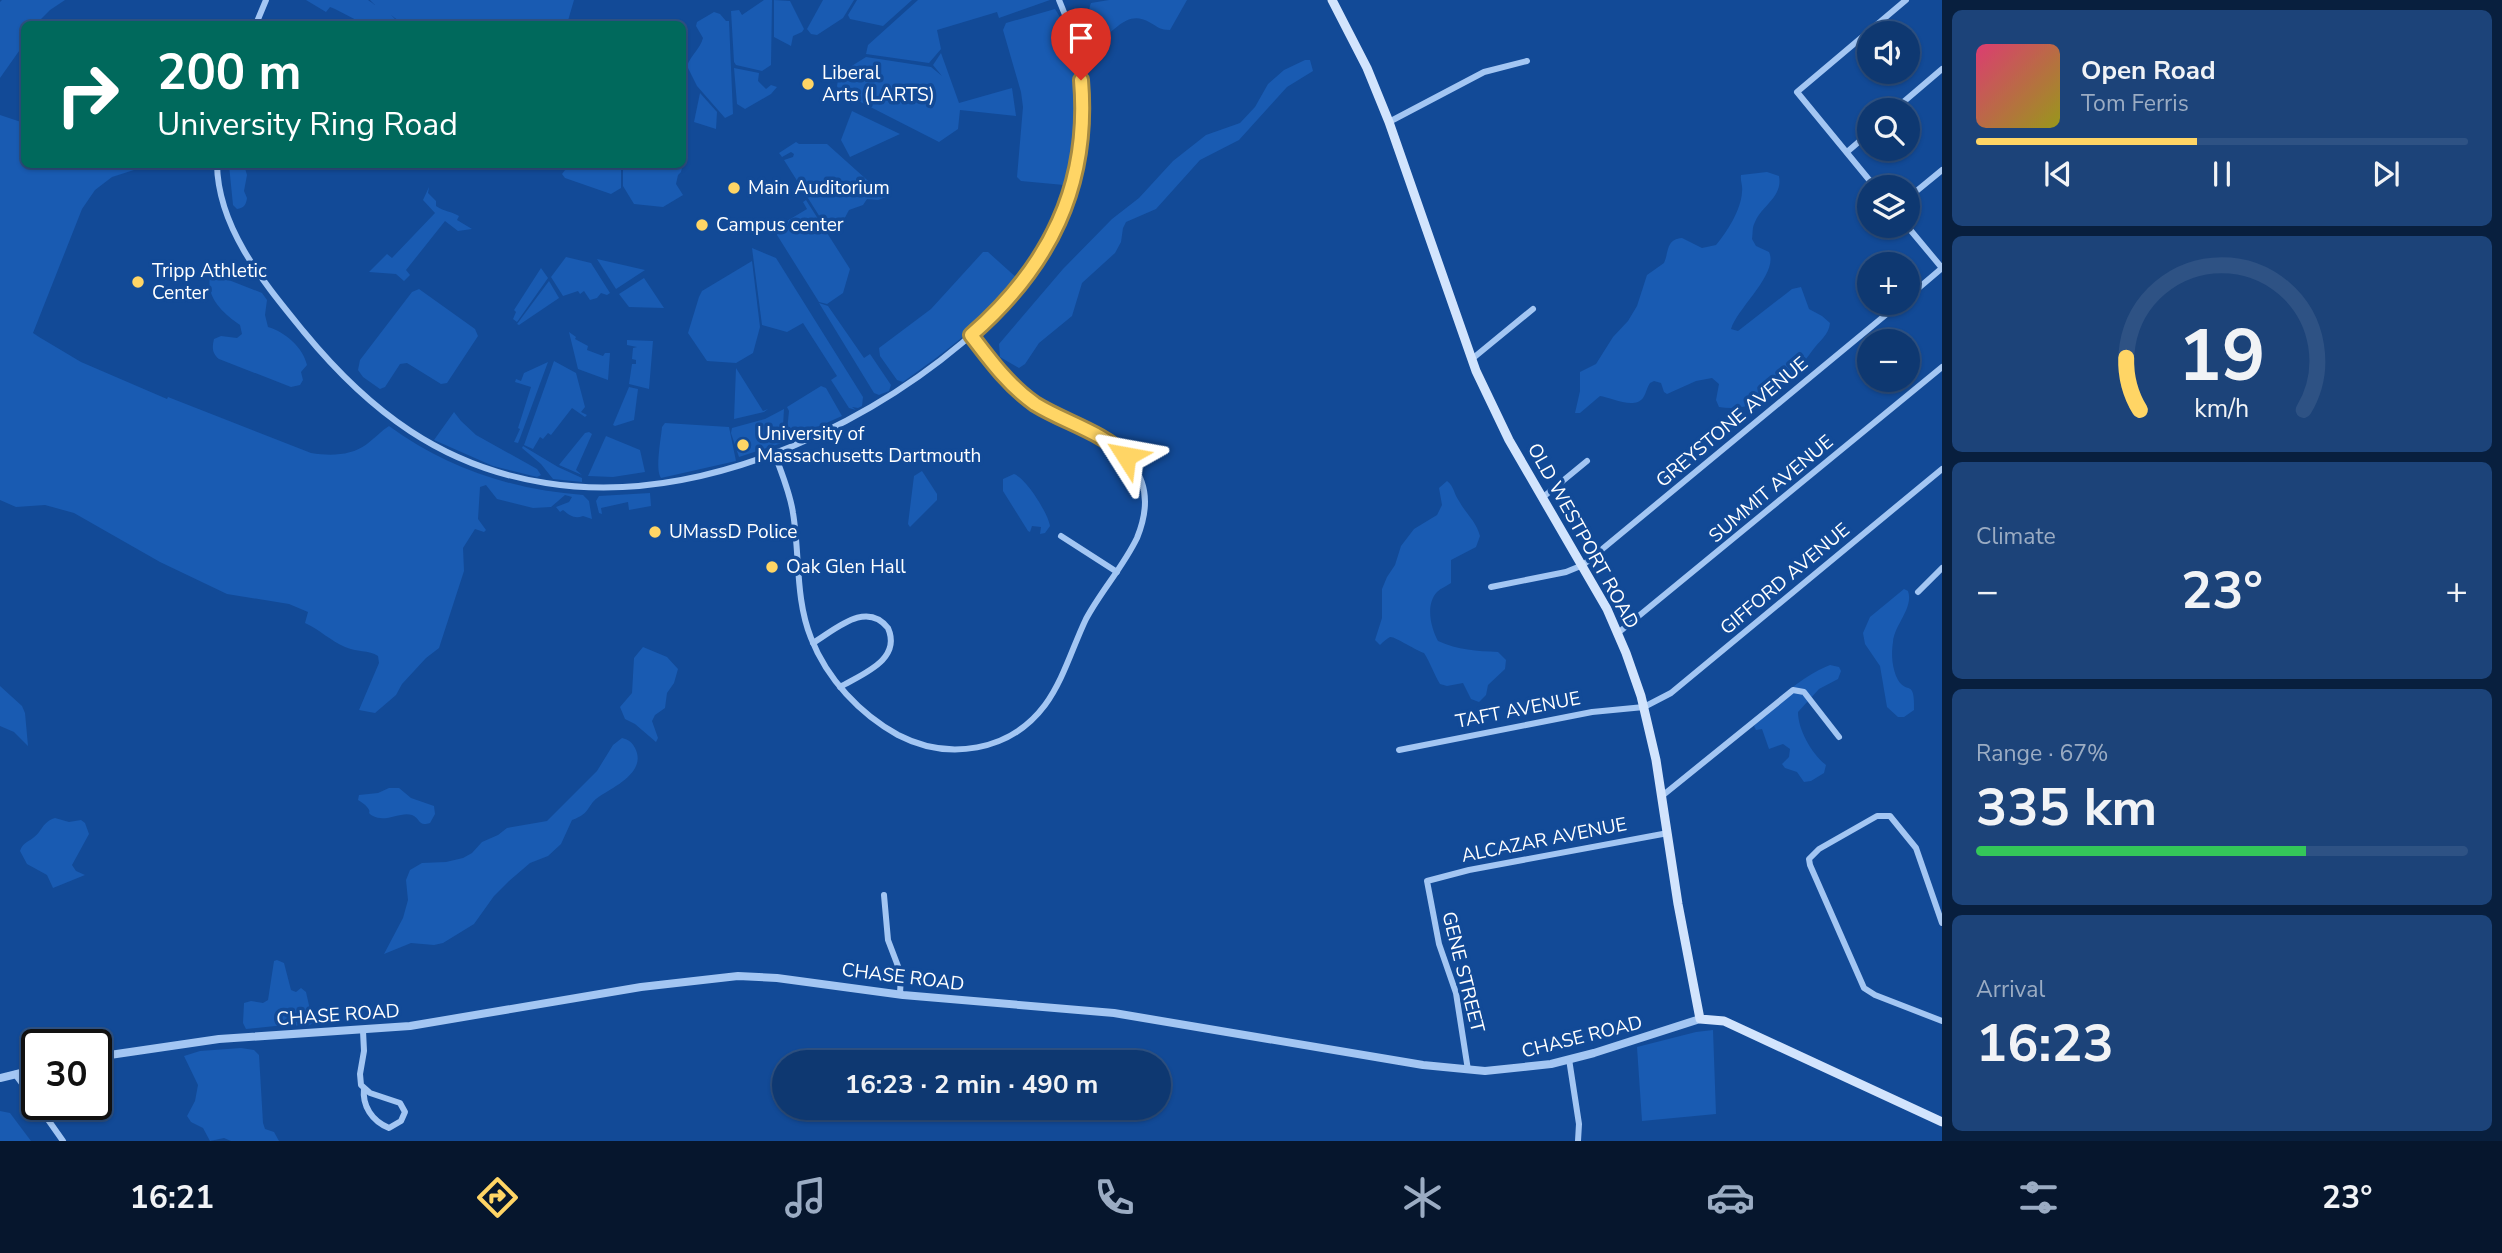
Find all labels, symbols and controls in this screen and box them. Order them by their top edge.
pin [1051,8,1111,80]
icon: arrive [1062,19,1100,57]
map controls [1857,21,1920,392]
button: sound [1857,21,1920,84]
text: 200 m [157,39,301,106]
icon: right [42,49,133,140]
text: Open Road [2081,53,2216,88]
place label: Liberal Arts (LARTS) [822,60,935,108]
marker: Liberal Arts (LARTS) [800,76,816,92]
text: Tom Ferris [2081,88,2189,119]
button: search [1857,98,1920,161]
text: University Ring Road [157,103,458,146]
icon: previous [2039,155,2077,193]
icon: pause [2203,155,2241,193]
icon: next [2367,155,2405,193]
place label: Main Auditorium [748,175,890,201]
button: layers [1857,175,1920,238]
marker: Main Auditorium [726,180,742,196]
place label: Campus center [716,212,844,238]
marker: Campus center [694,217,710,233]
button: + [1857,252,1920,315]
place label: Tripp Athletic Center [152,258,267,306]
marker: Tripp Athletic Center [130,274,146,290]
text: 19 [2178,307,2266,407]
button: − [1857,329,1920,392]
street label: GREYSTONE AVENUE [1651,351,1813,493]
text: km/h [2194,392,2250,426]
position arrow [1089,419,1163,493]
place label: University of Massachusetts Dartmouth [757,421,981,469]
street label: SUMMIT AVENUE [1703,429,1839,549]
marker: University of Massachusetts Dartmouth [735,437,751,453]
street label: OLD WESTPORT ROAD [1521,439,1645,633]
street label: GIFFORD AVENUE [1715,517,1855,641]
place label: UMassD Police [669,519,797,545]
text: Climate [1976,521,2056,552]
marker: UMassD Police [647,524,663,540]
place label: Oak Glen Hall [786,554,906,580]
text: 23° [2181,555,2263,626]
marker: Oak Glen Hall [764,559,780,575]
text: − [1976,566,1999,617]
text: + [2445,566,2468,617]
street label: TAFT AVENUE [1453,685,1583,735]
text: Range · 67% [1976,738,2108,769]
text: 335 km [1976,772,2157,843]
street label: ALCAZAR AVENUE [1459,811,1629,869]
street label: GENE STREET [1435,909,1491,1036]
street label: CHASE ROAD [840,957,966,997]
text: Arrival [1976,974,2045,1005]
street label: CHASE ROAD [275,998,401,1032]
text: 16:23 [1976,1008,2114,1079]
street label: CHASE ROAD [1519,1009,1645,1065]
speed limit sign: 30 [21,1029,112,1120]
text: 16:23 · 2 min · 490 m [845,1067,1098,1102]
icon: directions [473,1173,522,1222]
icon: music [781,1173,830,1222]
icon: phone [1090,1173,1139,1222]
icon: climate [1398,1173,1447,1222]
icon: car [1706,1173,1755,1222]
icon: filters [2014,1173,2063,1222]
text: 16:21 [130,1176,214,1219]
text: 23° [2322,1176,2372,1219]

